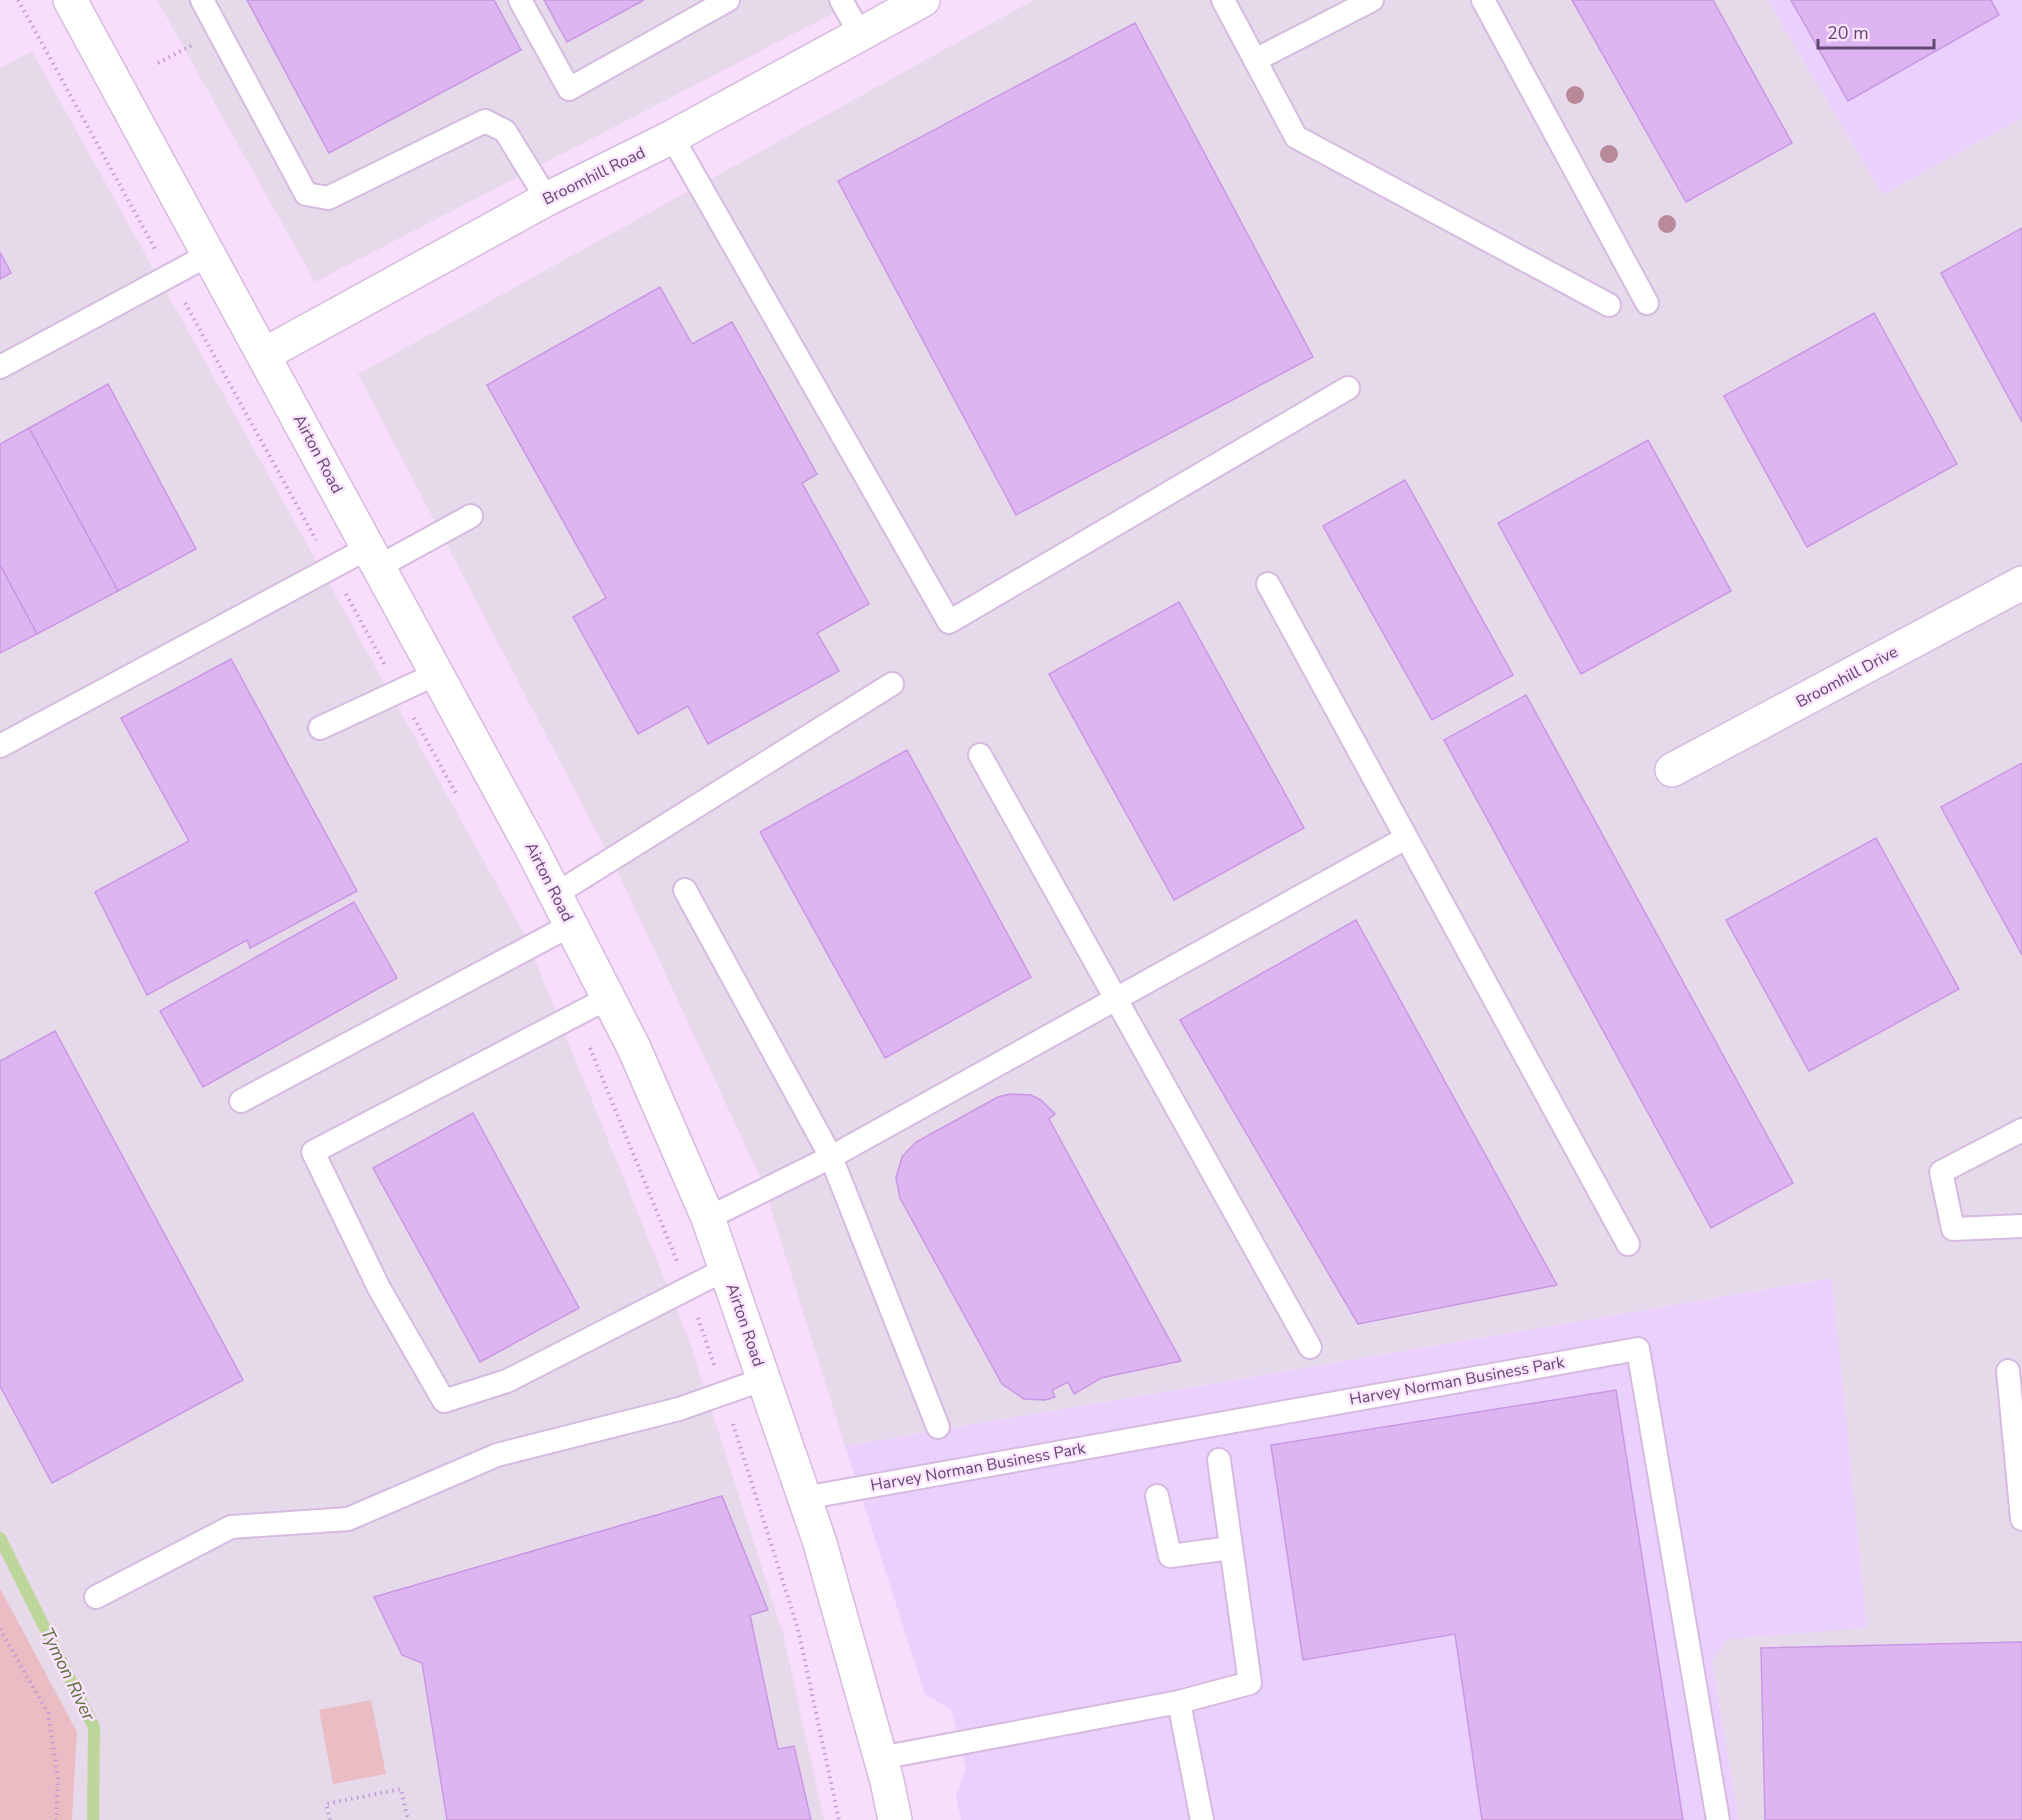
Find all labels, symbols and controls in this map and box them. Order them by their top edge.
scale bar [1818,12,1934,50]
text: 20 m [1827,21,1869,45]
street label: Broomhill Road [539,142,649,210]
street label: Airton Road [288,411,348,497]
street label: Broomhill Drive [1792,641,1902,713]
street label: Airton Road [520,839,578,925]
street label: Airton Road [721,1281,769,1369]
street label: Harvey Norman Business Park [1348,1351,1567,1411]
street label: Harvey Norman Business Park [869,1437,1088,1497]
water label: Tymon River [35,1624,101,1725]

